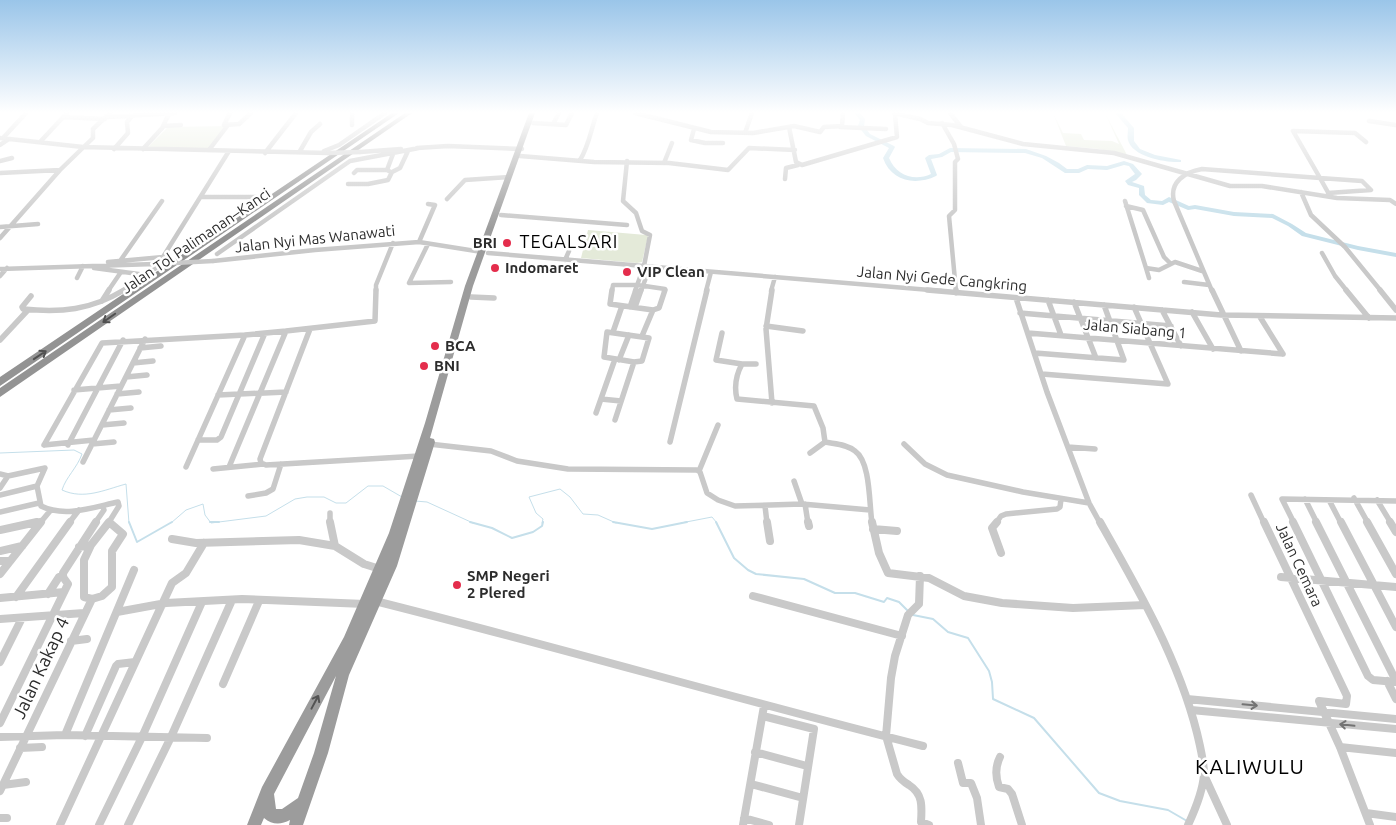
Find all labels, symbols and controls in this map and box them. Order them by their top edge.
street label: Jalan Tol Palimanan–Kanci [118,184,273,297]
street label: Jalan Nyi Mas Wanawati [234,222,396,255]
district label: TEGALSARI [520,231,618,251]
place label: BRI [473,234,497,251]
marker: BRI [501,237,513,249]
place label: Indomaret [505,259,579,276]
marker: Indomaret [489,262,501,274]
place label: VIP Clean [637,263,705,280]
street label: Jalan Nyi Gede Cangkring [856,263,1028,294]
marker: VIP Clean [621,266,633,278]
one-way arrow [102,313,116,323]
street label: Jalan Siabang 1 [1083,316,1187,341]
place label: BCA [445,337,476,354]
marker: BCA [429,340,441,352]
one-way arrow [33,350,47,360]
place label: BNI [434,357,460,374]
marker: BNI [418,360,430,372]
street label: Jalan Cemara [1273,520,1326,609]
place label: SMP Negeri 2 Plered [467,567,550,601]
marker: SMP Negeri 2 Plered [451,579,463,591]
street label: Jalan Kakap 4 [8,614,72,722]
one-way arrow [311,695,320,710]
one-way arrow [1242,700,1258,710]
one-way arrow [1340,720,1356,729]
district label: KALIWULU [1195,754,1305,778]

